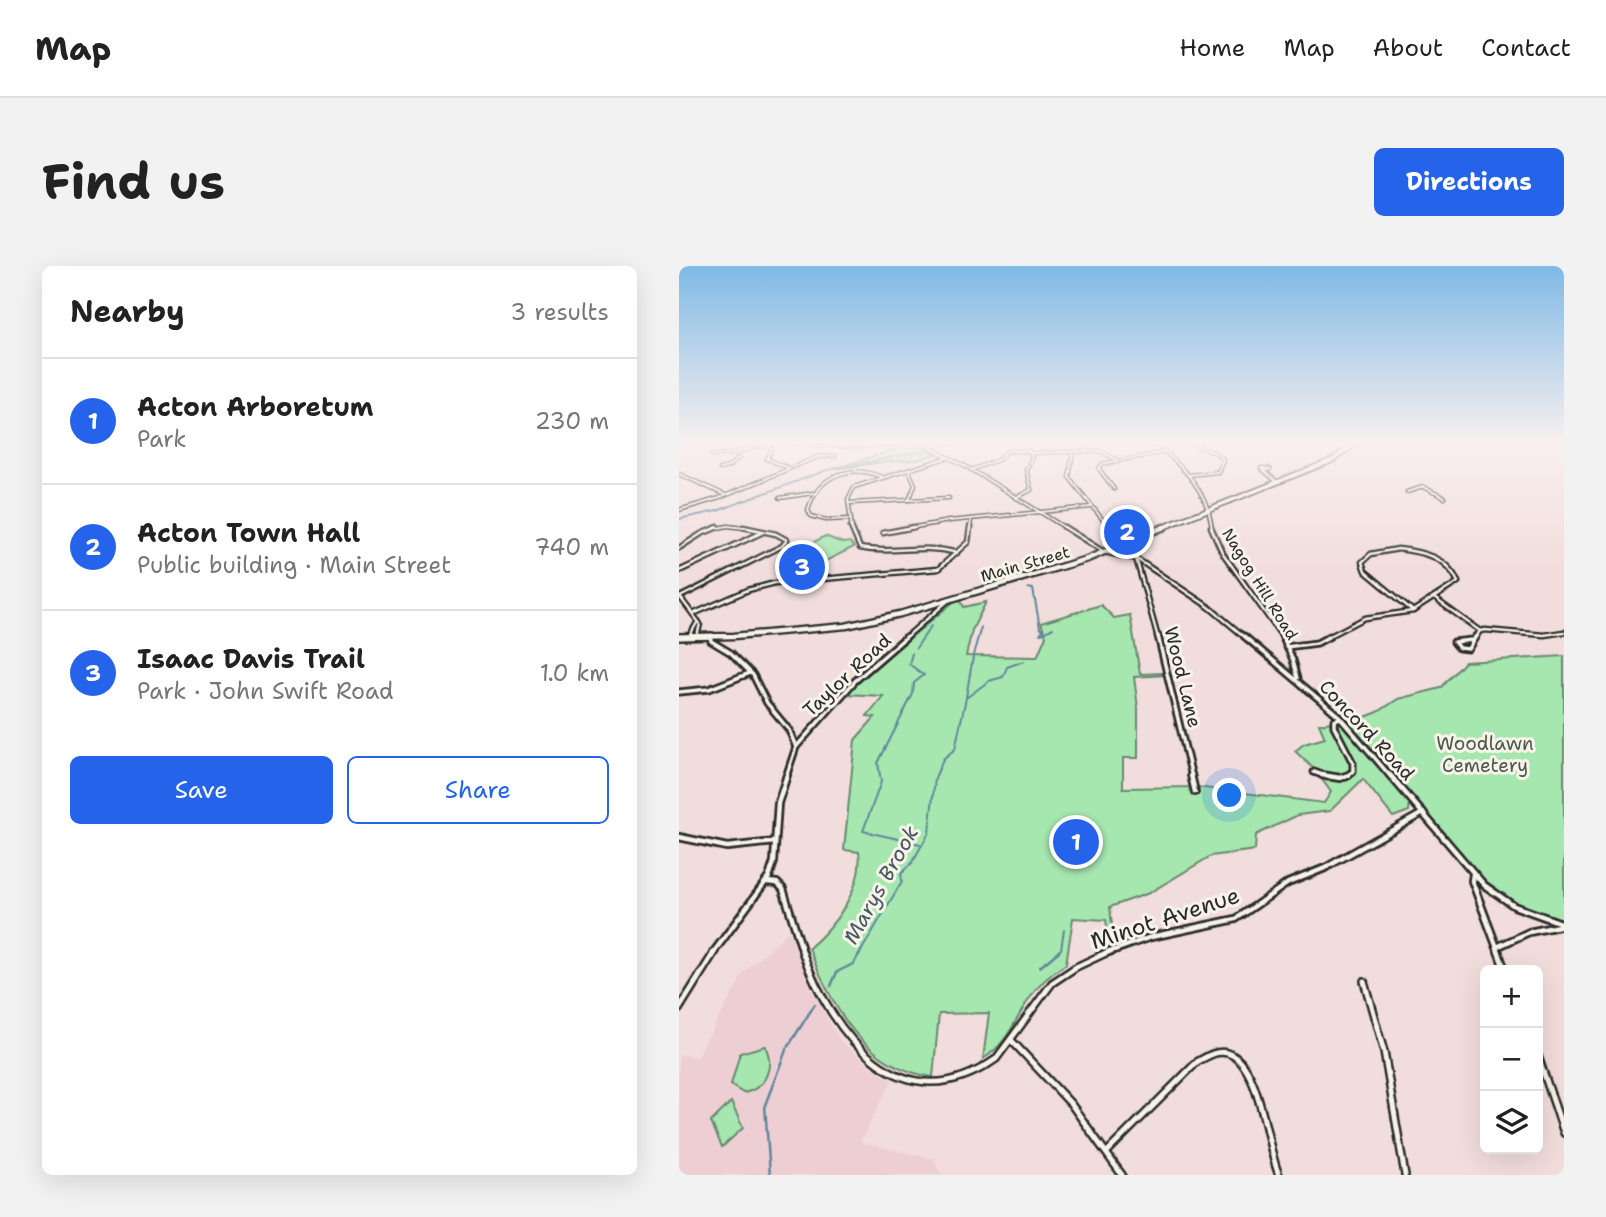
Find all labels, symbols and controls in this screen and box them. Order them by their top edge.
text: Map [35,26,111,71]
text: Home [1179,32,1245,64]
text: Map [1283,32,1335,64]
text: About [1373,32,1443,64]
text: Contact [1481,32,1571,64]
button: Directions [1374,148,1564,216]
text: Find us [42,149,225,215]
text: Nearby [70,291,185,332]
text: 3 results [510,297,609,327]
text: Acton Arboretum [137,389,373,424]
text: 1 [88,406,98,436]
text: 230 m [535,406,609,436]
text: Park [137,424,186,454]
pin: 2 [1104,506,1150,558]
text: Acton Town Hall [137,515,360,550]
street label: Nagog Hill Road [1217,524,1303,644]
text: 2 [85,532,101,562]
text: 740 m [534,532,609,562]
pin: 3 [779,541,825,593]
street label: Main Street [978,541,1072,587]
text: Public building · Main Street [137,550,451,580]
street label: Wood Lane [1158,624,1208,730]
street label: Taylor Road [798,628,896,722]
text: Isaac Davis Trail [137,641,365,676]
text: 3 [85,658,101,688]
text: 1.0 km [540,658,609,688]
street label: Concord Road [1314,674,1420,786]
text: Park · John Swift Road [137,676,394,706]
park label: Woodlawn Cemetery [1436,731,1534,778]
button: Save [70,756,333,824]
button: Share [347,756,609,824]
your location [1212,778,1246,812]
pin: 1 [1053,816,1099,868]
water label: Marys Brook [837,821,925,949]
street label: Minot Avenue [1087,880,1243,956]
map controls [1480,965,1543,1154]
button: + [1480,965,1543,1028]
button: − [1480,1028,1543,1091]
button: layers [1480,1091,1543,1154]

